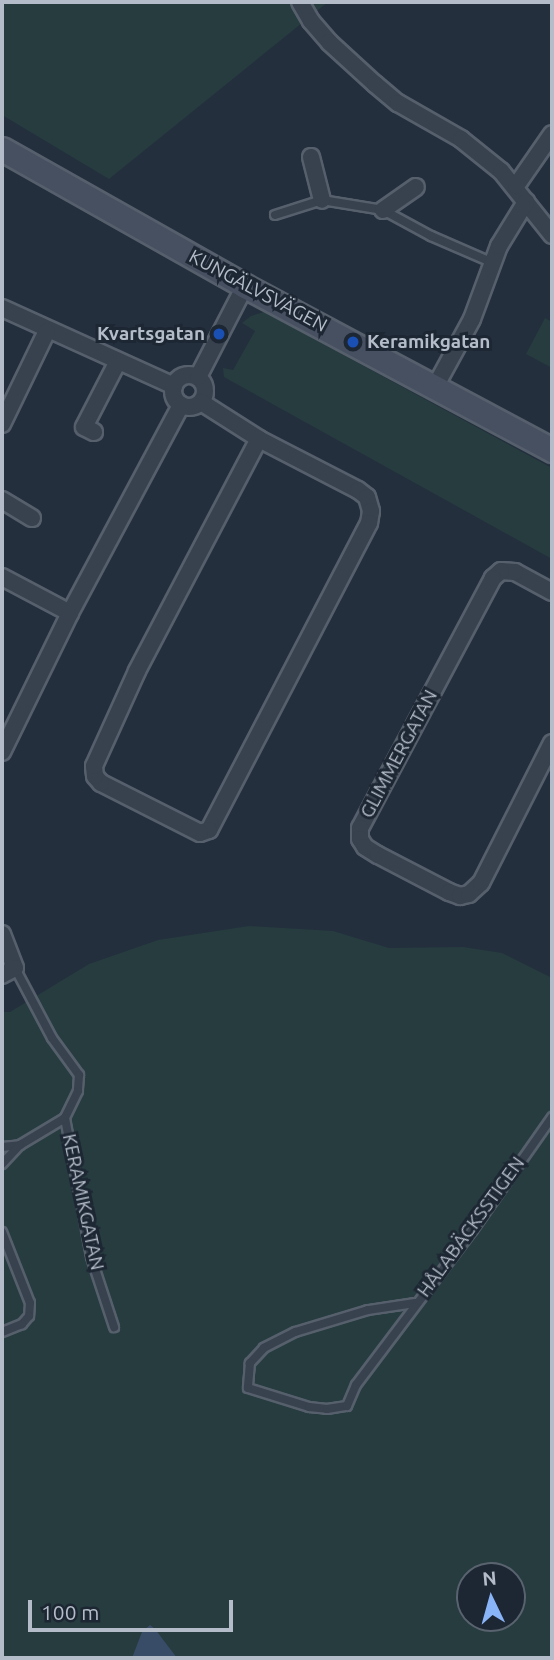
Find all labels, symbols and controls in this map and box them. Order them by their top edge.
street label: KUNGÄLVSVÄGEN [185,245,331,337]
place label: Kvartsgatan [97,323,205,345]
marker: Kvartsgatan [211,326,227,342]
place label: Keramikgatan [367,331,490,353]
marker: Keramikgatan [345,334,361,350]
street label: GLIMMERGATAN [356,686,442,822]
street label: KERAMIKGATAN [57,1132,109,1272]
street label: HÅLABÄCKSSTIGEN [412,1152,530,1302]
north arrow [456,1562,526,1632]
text: N [481,1566,497,1590]
scale bar [32,1586,236,1630]
text: 100 m [41,1600,99,1624]

